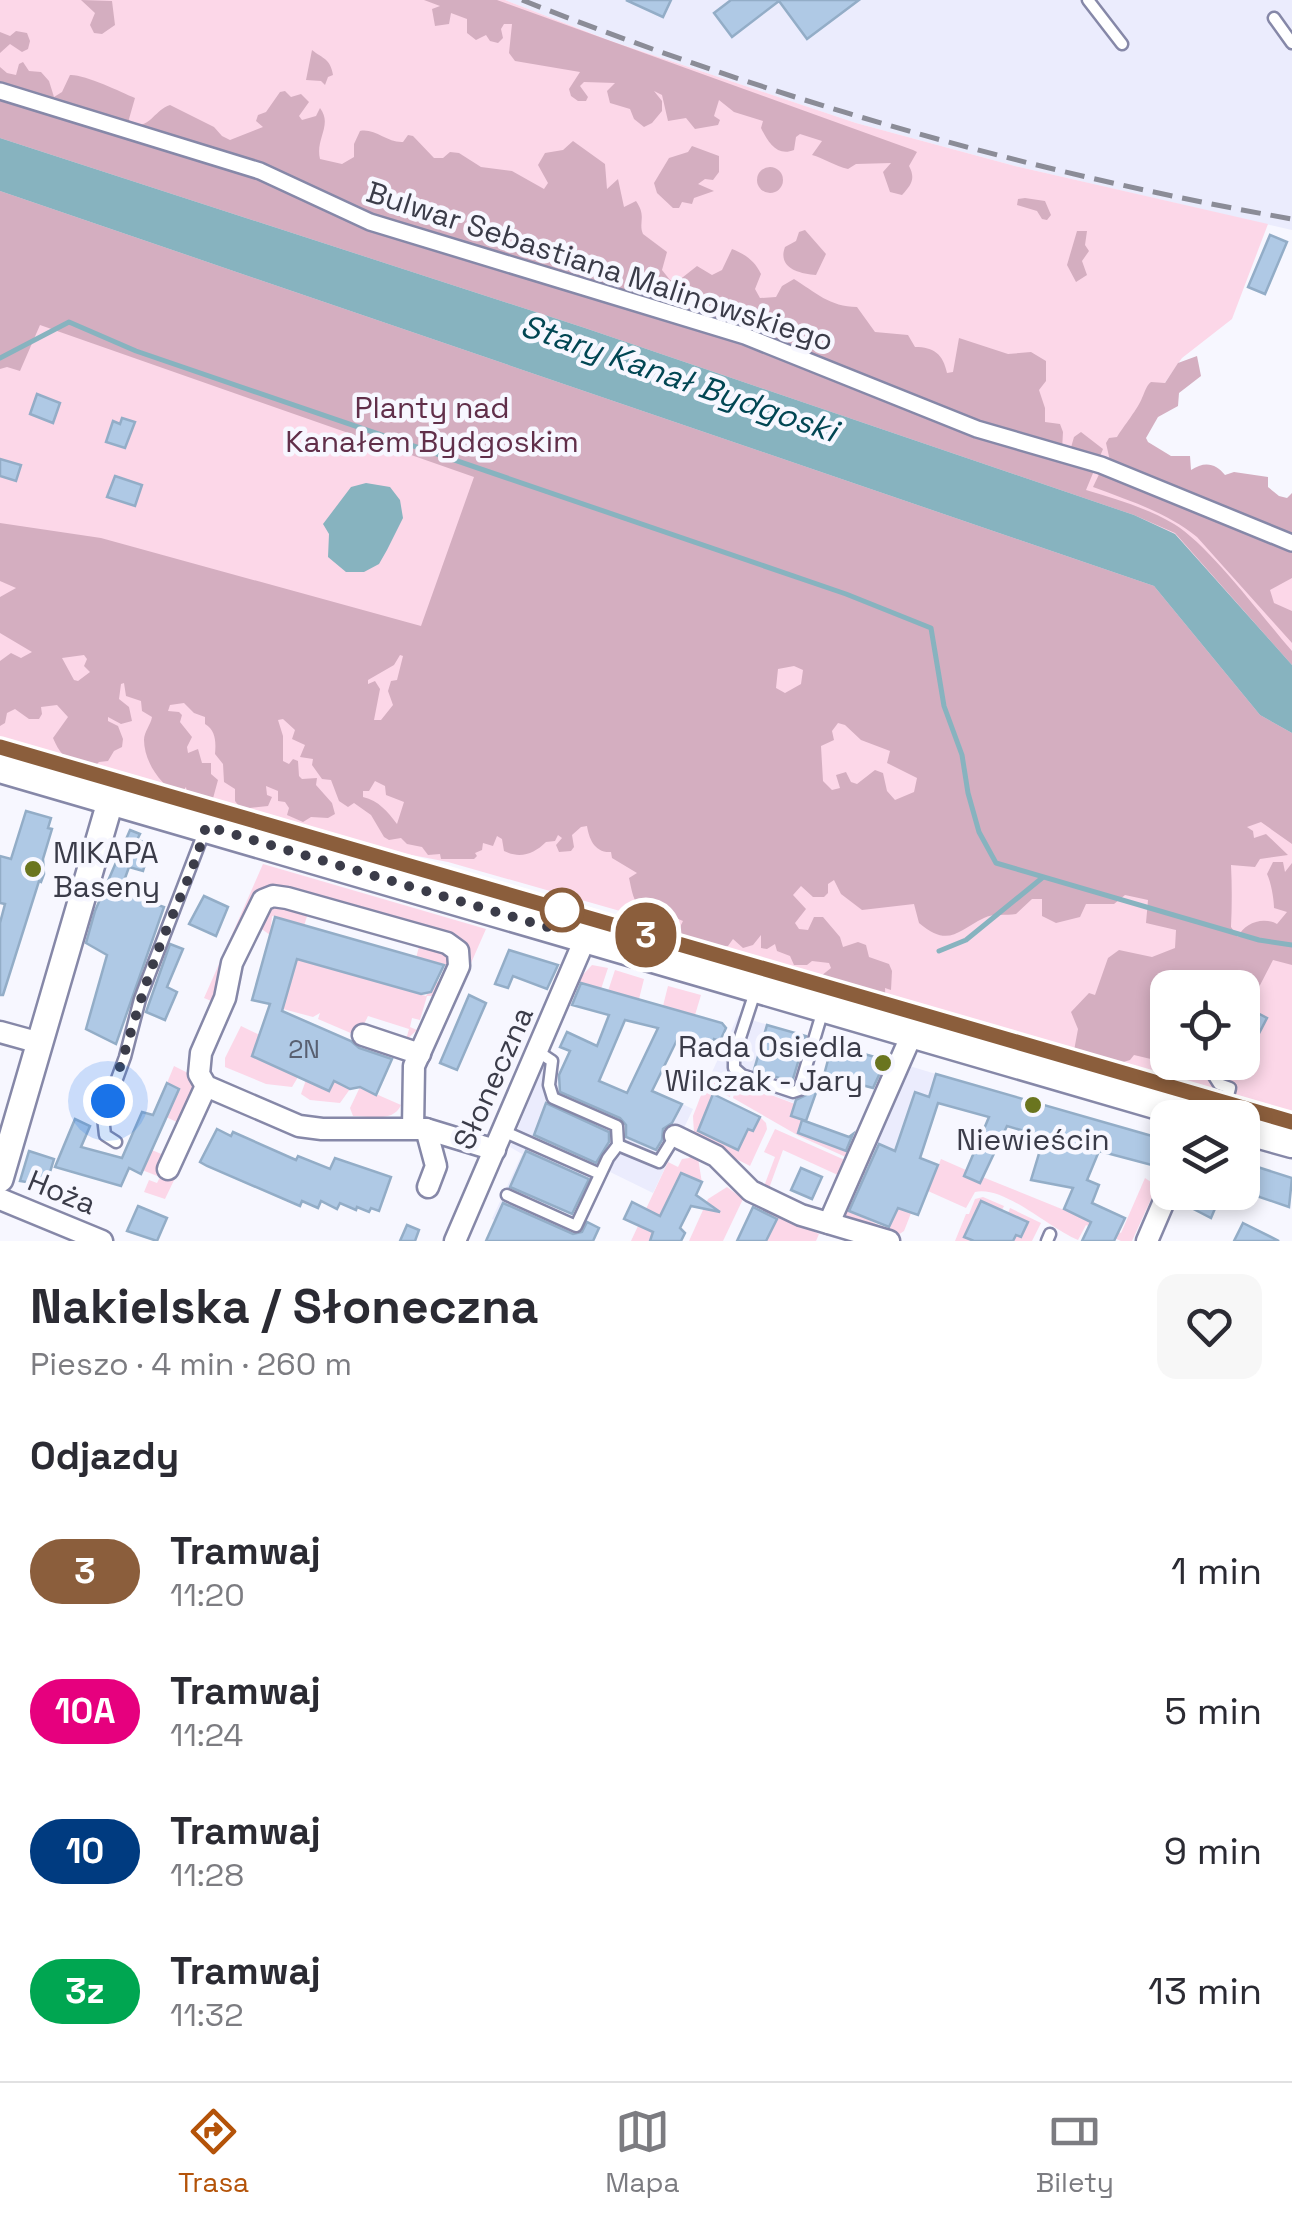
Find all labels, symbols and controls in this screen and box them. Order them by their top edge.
street label: Bulwar Sebastiana Malinowskiego [362,172,838,360]
water label: Stary Kanał Bydgoski [516,305,846,452]
park label: Planty nad Kanałem Bydgoskim [285,388,579,461]
place label: MIKAPA Baseny [53,833,160,906]
marker: MIKAPA Baseny [22,858,44,880]
unlabelled marker [541,889,583,931]
line badge: 3 [614,902,678,968]
text: 3 [635,913,657,957]
map controls [1150,970,1260,1210]
button: locate [1150,970,1260,1080]
street label: Słoneczna [444,1000,542,1156]
place label: Rada Osiedla Wilczak - Jary [664,1027,863,1100]
house number: 2N [288,1033,320,1065]
marker: Rada Osiedla Wilczak - Jary [872,1052,894,1074]
your location [83,1076,133,1126]
marker: Niewieścin [1022,1094,1044,1116]
button: layers [1150,1100,1260,1210]
place label: Niewieścin [956,1120,1110,1159]
street label: Hoża [22,1161,102,1223]
button: heart [1157,1274,1262,1379]
text: Nakielska / Słoneczna [30,1276,539,1337]
text: Pieszo · 4 min · 260 m [30,1344,352,1384]
text: Odjazdy [30,1432,179,1480]
text: Tramwaj [170,1527,321,1575]
text: 1 min [1171,1547,1262,1595]
text: 3 [74,1549,96,1593]
text: 11:20 [170,1575,245,1615]
text: Tramwaj [170,1667,321,1715]
text: 5 min [1164,1687,1262,1735]
text: 10A [55,1689,115,1733]
text: 11:24 [170,1715,243,1755]
text: Tramwaj [170,1807,321,1855]
text: 9 min [1164,1827,1262,1875]
text: 10 [66,1829,104,1873]
text: 11:28 [170,1855,244,1895]
text: Tramwaj [170,1947,321,1995]
text: 13 min [1148,1967,1262,2015]
text: 3z [65,1969,105,2013]
text: 11:32 [170,1995,243,2035]
tab: Trasa [178,2104,249,2200]
tab: Mapa [605,2104,680,2200]
tab: Bilety [1036,2104,1114,2200]

